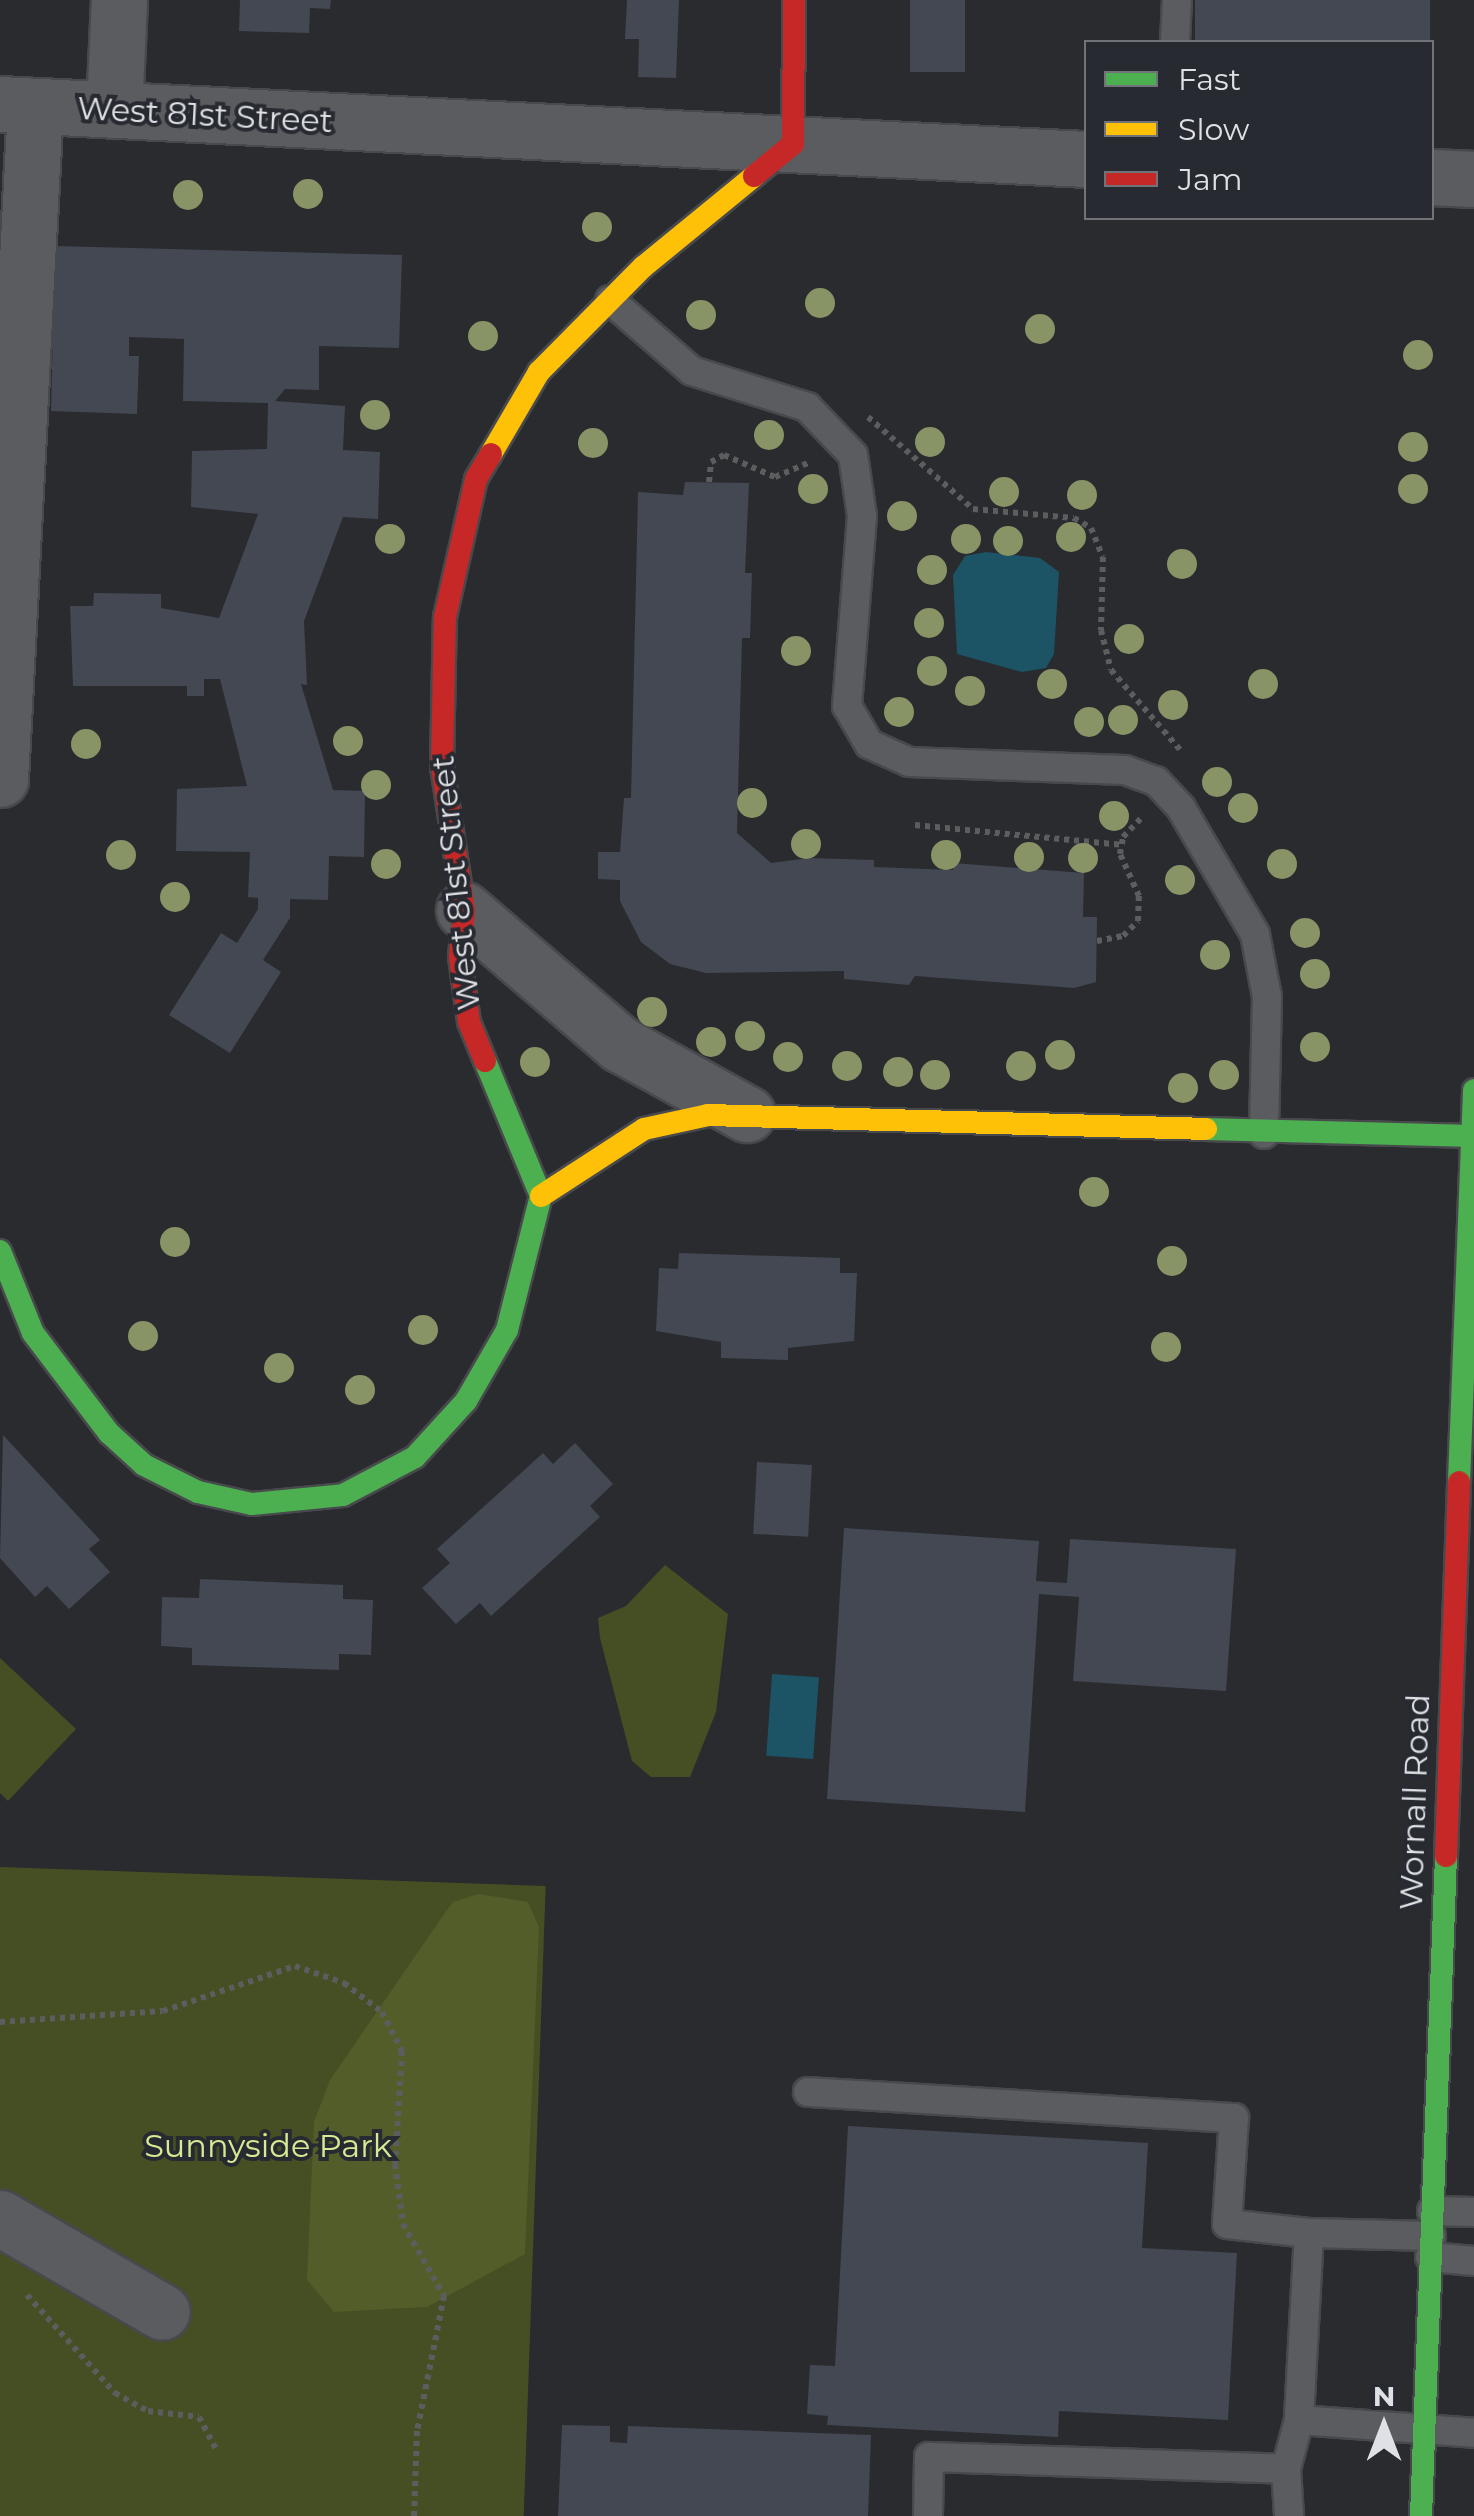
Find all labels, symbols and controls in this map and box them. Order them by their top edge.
legend [1084,40,1434,220]
text: Fast [1178,61,1241,98]
street label: West 81st Street [76,89,334,141]
text: Slow [1178,111,1249,148]
text: Jam [1178,161,1243,198]
street label: West 81st Street [424,754,488,1012]
street label: Wornall Road [1392,1693,1438,1911]
park label: Sunnyside Park [144,2127,392,2165]
north arrow [1334,2376,1434,2476]
text: N [1373,2379,1395,2413]

